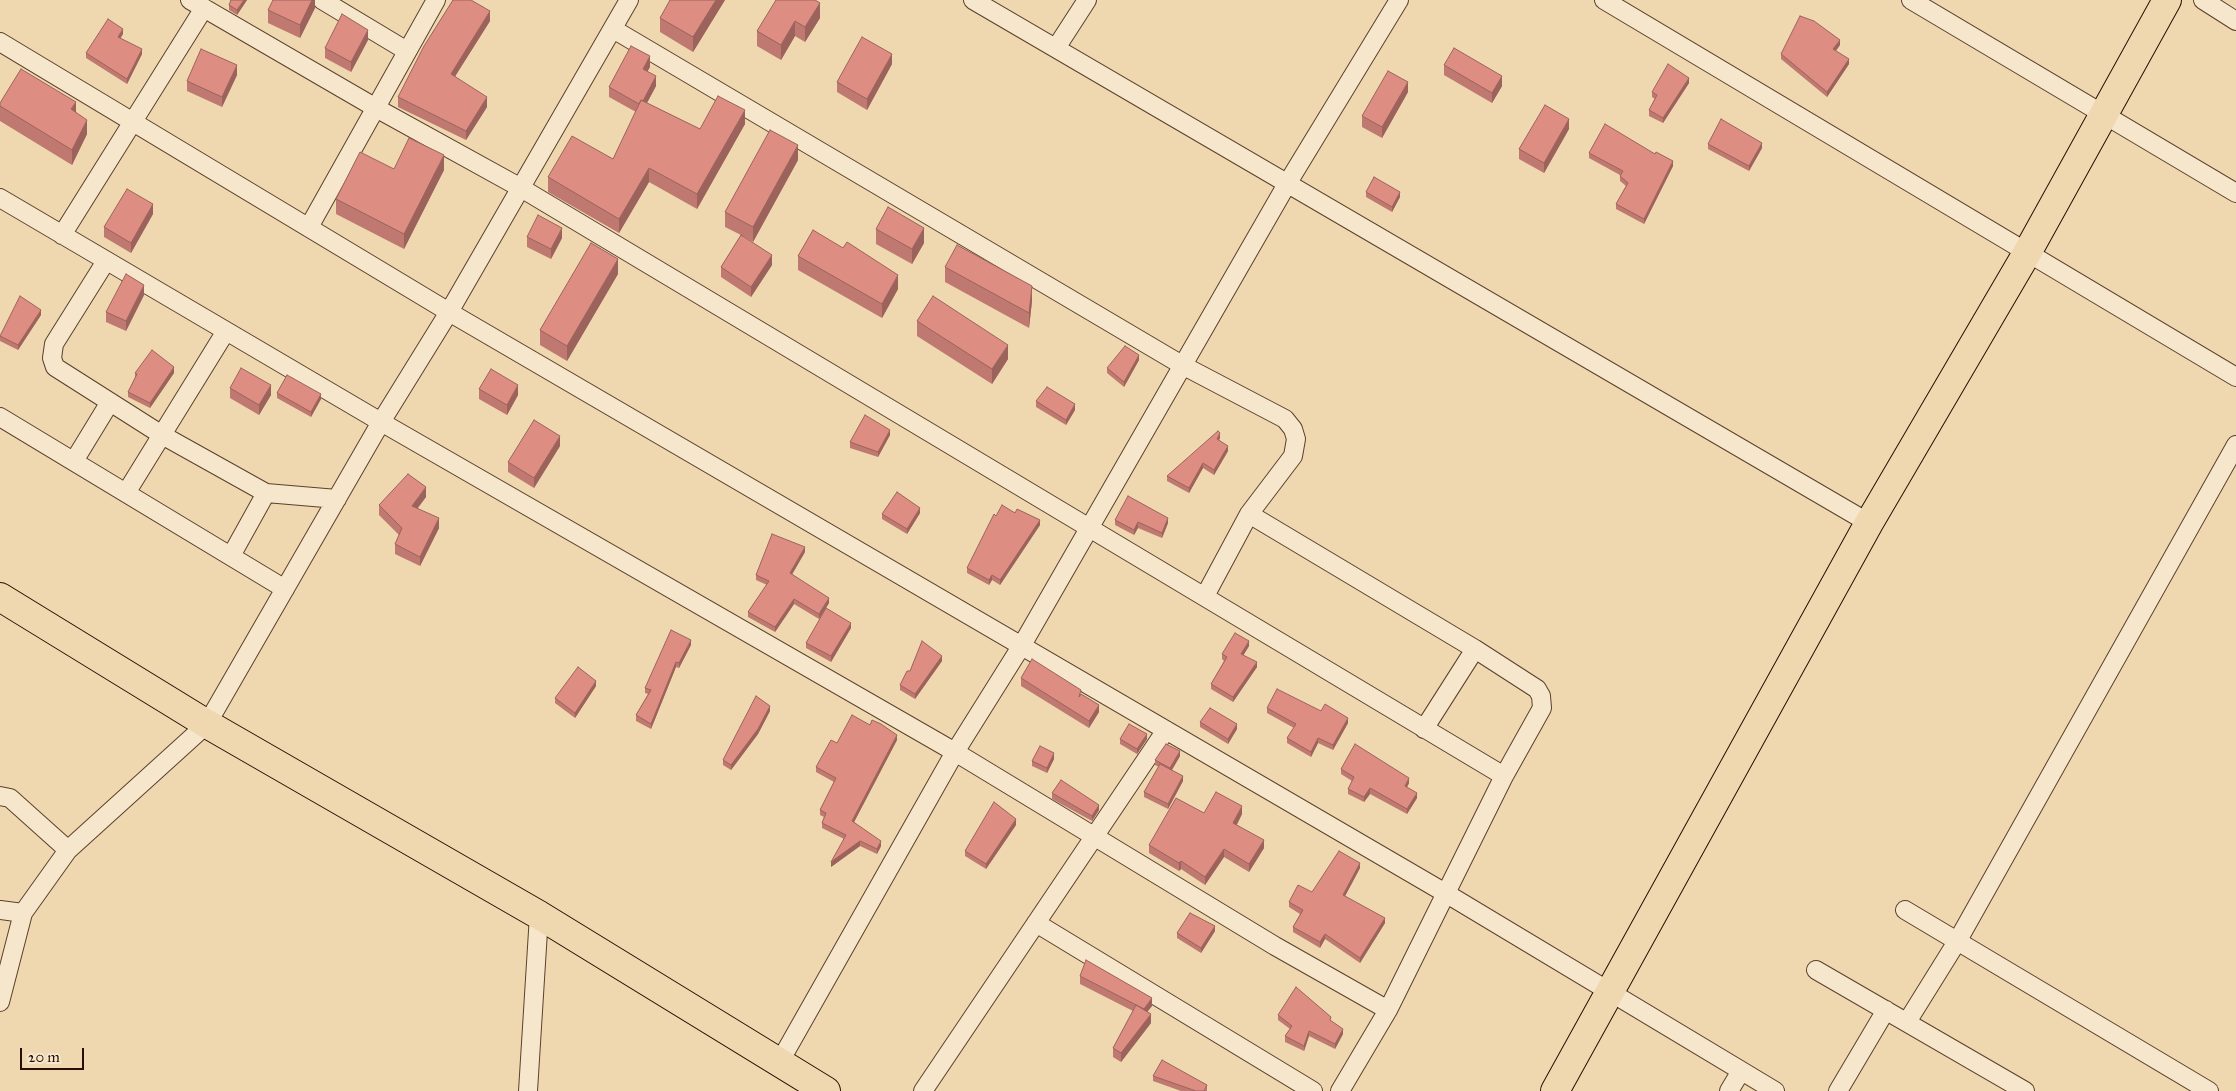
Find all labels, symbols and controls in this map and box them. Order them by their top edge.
scale bar [22,1038,86,1070]
text: 20 m [28,1048,60,1066]

